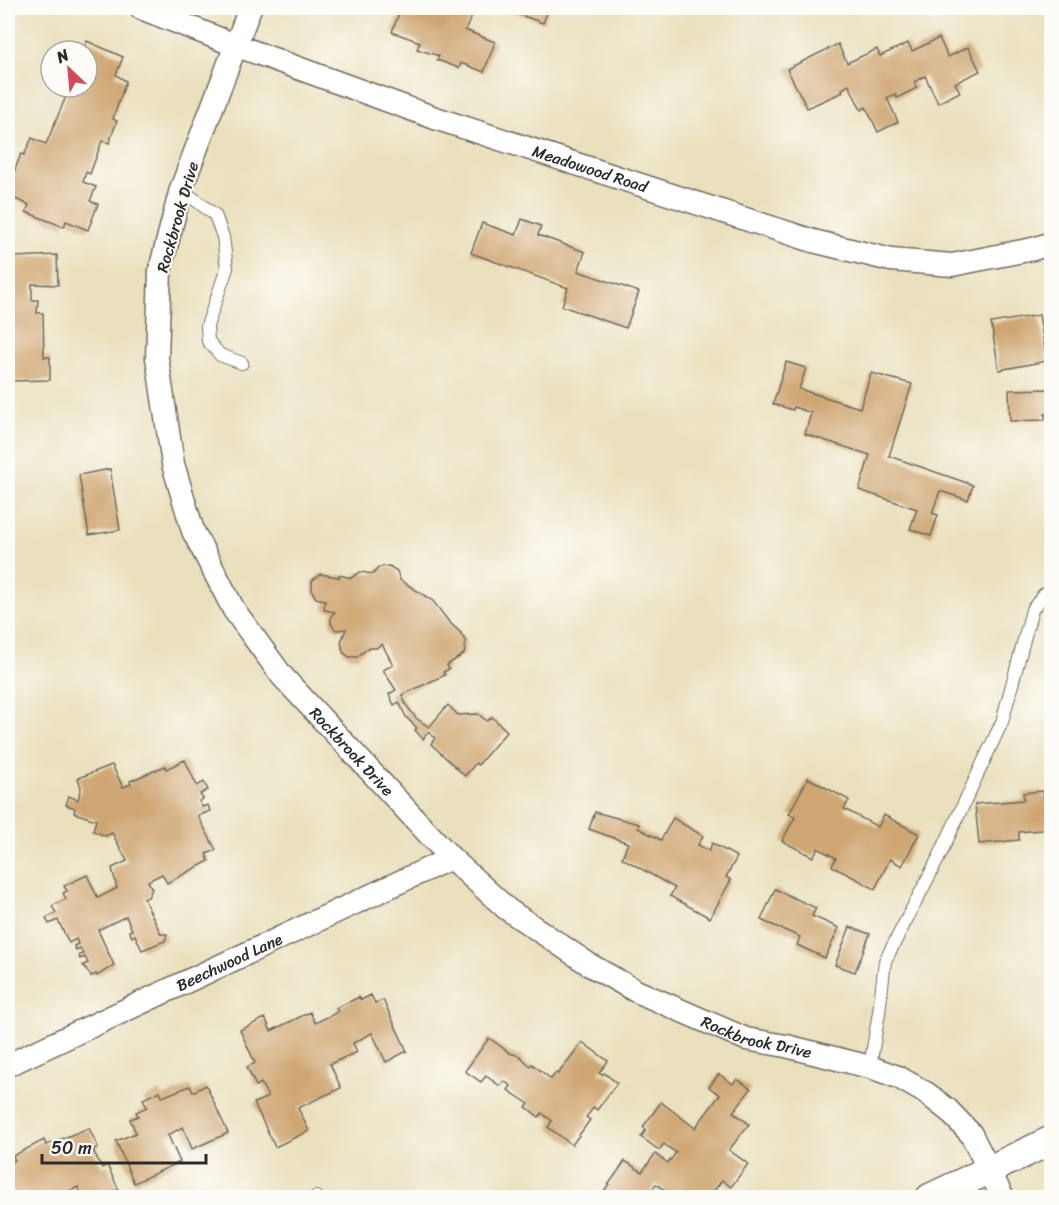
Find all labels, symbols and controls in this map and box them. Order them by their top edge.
north arrow [39,39,99,99]
text: N [50,40,75,72]
street label: Meadowood Road [528,137,653,202]
street label: Rockbrook Drive [148,158,207,276]
street label: Rockbrook Drive [302,700,401,803]
street label: Beechwood Lane [171,925,288,1000]
street label: Rockbrook Drive [696,1007,815,1067]
scale bar [42,1127,206,1165]
text: 50 m [51,1132,92,1164]

